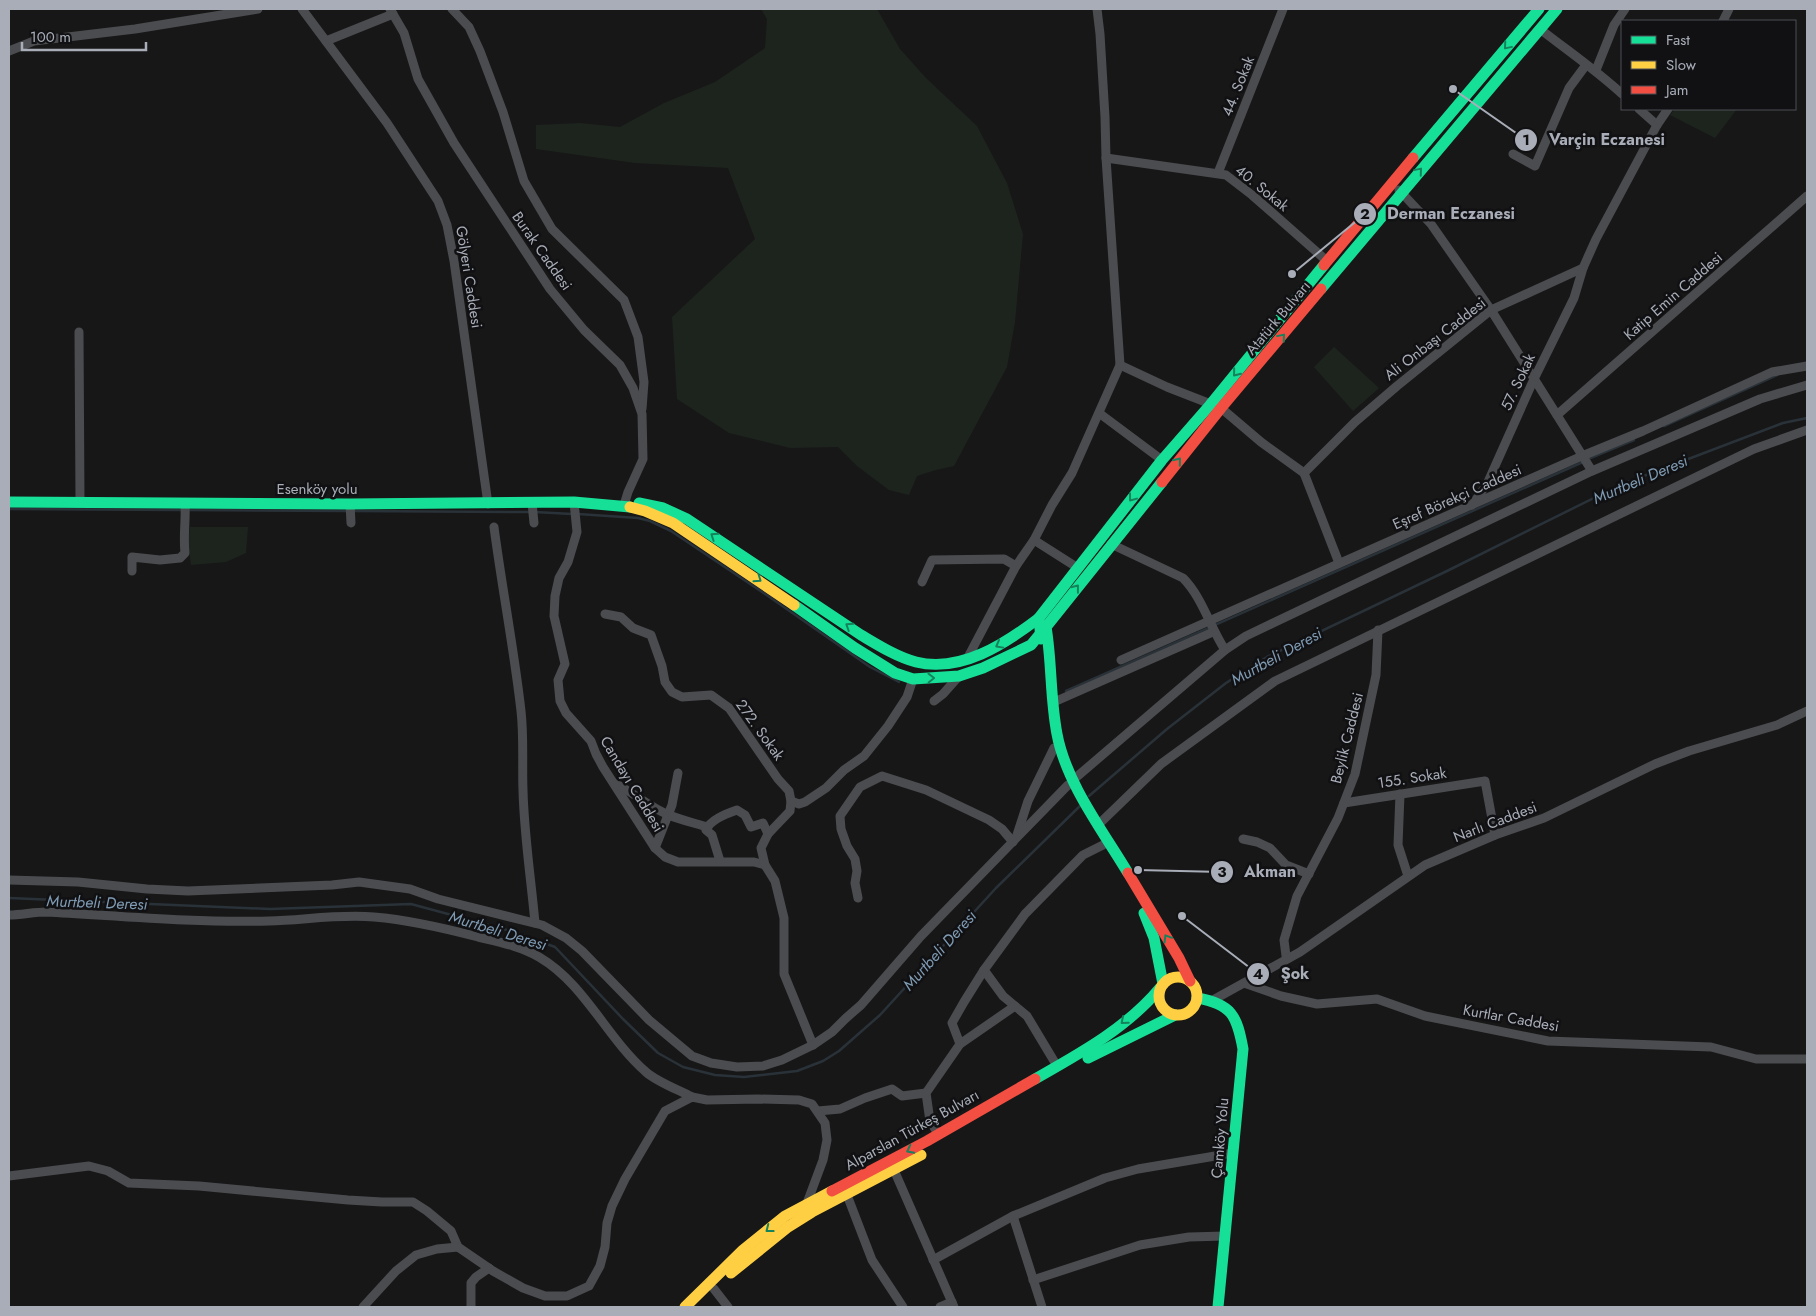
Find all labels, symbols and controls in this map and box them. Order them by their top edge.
scale bar [22,20,146,52]
legend [1621,20,1796,110]
text: 100 m [30,26,71,48]
text: Fast [1666,29,1690,51]
one-way arrow [1505,40,1513,49]
street label: 44. Sokak [1216,52,1260,119]
text: Slow [1666,54,1697,76]
text: Jam [1664,79,1689,101]
callout: Varçin Eczanesi [1514,124,1675,155]
text: Varçin Eczanesi [1548,128,1665,151]
text: 1 [1522,129,1530,151]
street label: 40. Sokak [1230,159,1294,217]
one-way arrow [1414,168,1423,177]
callout: Derman Eczanesi [1352,198,1525,229]
text: Derman Eczanesi [1387,202,1515,225]
text: 2 [1360,203,1370,225]
street label: Burak Caddesi [507,207,577,295]
street label: Gölyeri Caddesi [450,224,488,330]
street label: Katip Emin Caddesi [1619,247,1727,345]
street label: Atatürk Bulvarı [1240,276,1316,360]
street label: Ali Onbaşı Caddesi [1379,292,1491,386]
one-way arrow [1276,333,1285,342]
street label: 57. Sokak [1495,350,1541,414]
one-way arrow [1233,367,1241,376]
water label: Murtbeli Deresi [1589,449,1692,510]
one-way arrow [1172,458,1181,467]
street label: Eşref Börekçi Caddesi [1389,459,1525,535]
street label: Esenköy yolu [276,478,358,500]
one-way arrow [1130,492,1138,501]
one-way arrow [710,533,720,542]
one-way arrow [752,573,762,582]
one-way arrow [1071,585,1079,594]
water label: Murtbeli Deresi [1227,621,1327,691]
one-way arrow [845,623,855,632]
one-way arrow [995,639,1004,649]
one-way arrow [927,673,935,684]
street label: Beylik Caddesi [1325,690,1369,786]
street label: 272. Sokak [730,695,790,765]
street label: Candayı Caddesi [595,732,669,836]
street label: 155. Sokak [1376,762,1448,794]
street label: Narlı Caddesi [1450,796,1540,848]
callout: Akman [1210,856,1306,887]
text: Akman [1243,860,1296,883]
text: 3 [1217,861,1227,883]
water label: Murtbeli Deresi [46,889,149,916]
water label: Murtbeli Deresi [897,904,982,996]
water label: Murtbeli Deresi [446,905,550,957]
one-way arrow [1164,935,1174,944]
callout: Şok [1246,958,1319,989]
text: Şok [1281,962,1310,985]
text: 4 [1253,963,1263,985]
street label: Kurtlar Caddesi [1461,999,1561,1037]
one-way arrow [1121,1015,1130,1024]
street label: Alparslan Türkeş Bulvarı [841,1084,983,1176]
street label: Çamköy Yolu [1206,1097,1234,1179]
one-way arrow [906,1144,915,1154]
one-way arrow [765,1223,775,1232]

